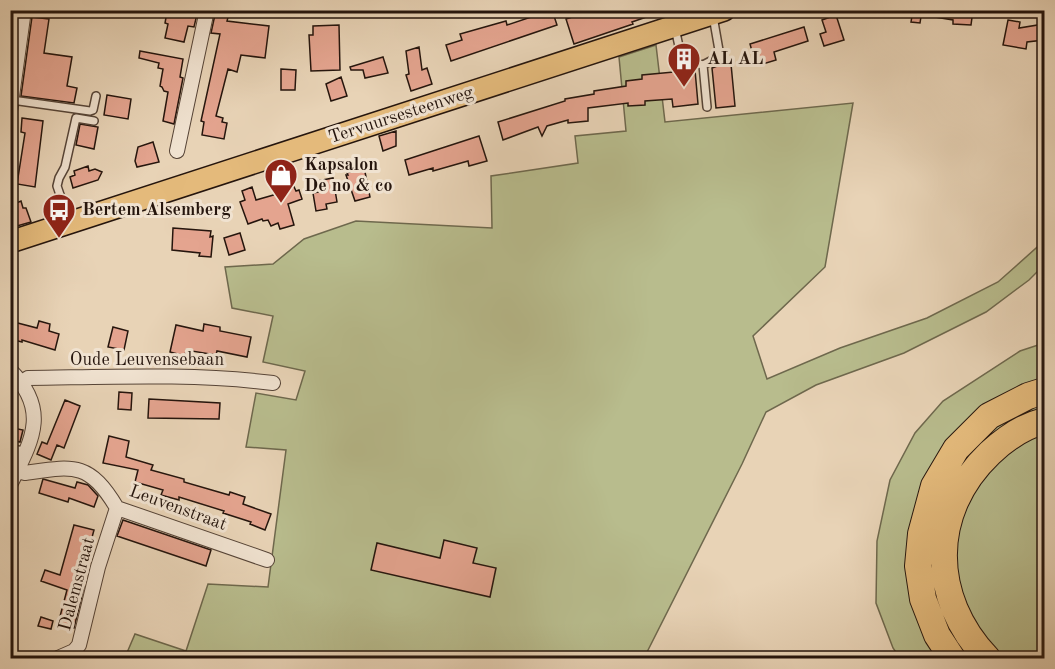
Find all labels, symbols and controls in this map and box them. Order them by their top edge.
building icon: AL AL [666,41,702,88]
place label: AL AL [707,50,763,68]
street label: Tervuursesteenweg [326,83,476,147]
place label: Kapsalon De no & co [304,156,393,195]
shop icon: Kapsalon De no & co [263,157,299,204]
bus stop icon: Bertem Alsemberg [41,192,77,239]
place label: Bertem Alsemberg [82,201,231,219]
street label: Oude Leuvensebaan [70,351,224,369]
street label: Leuvenstraat [127,482,229,534]
street label: Dalemstraat [56,535,98,633]

